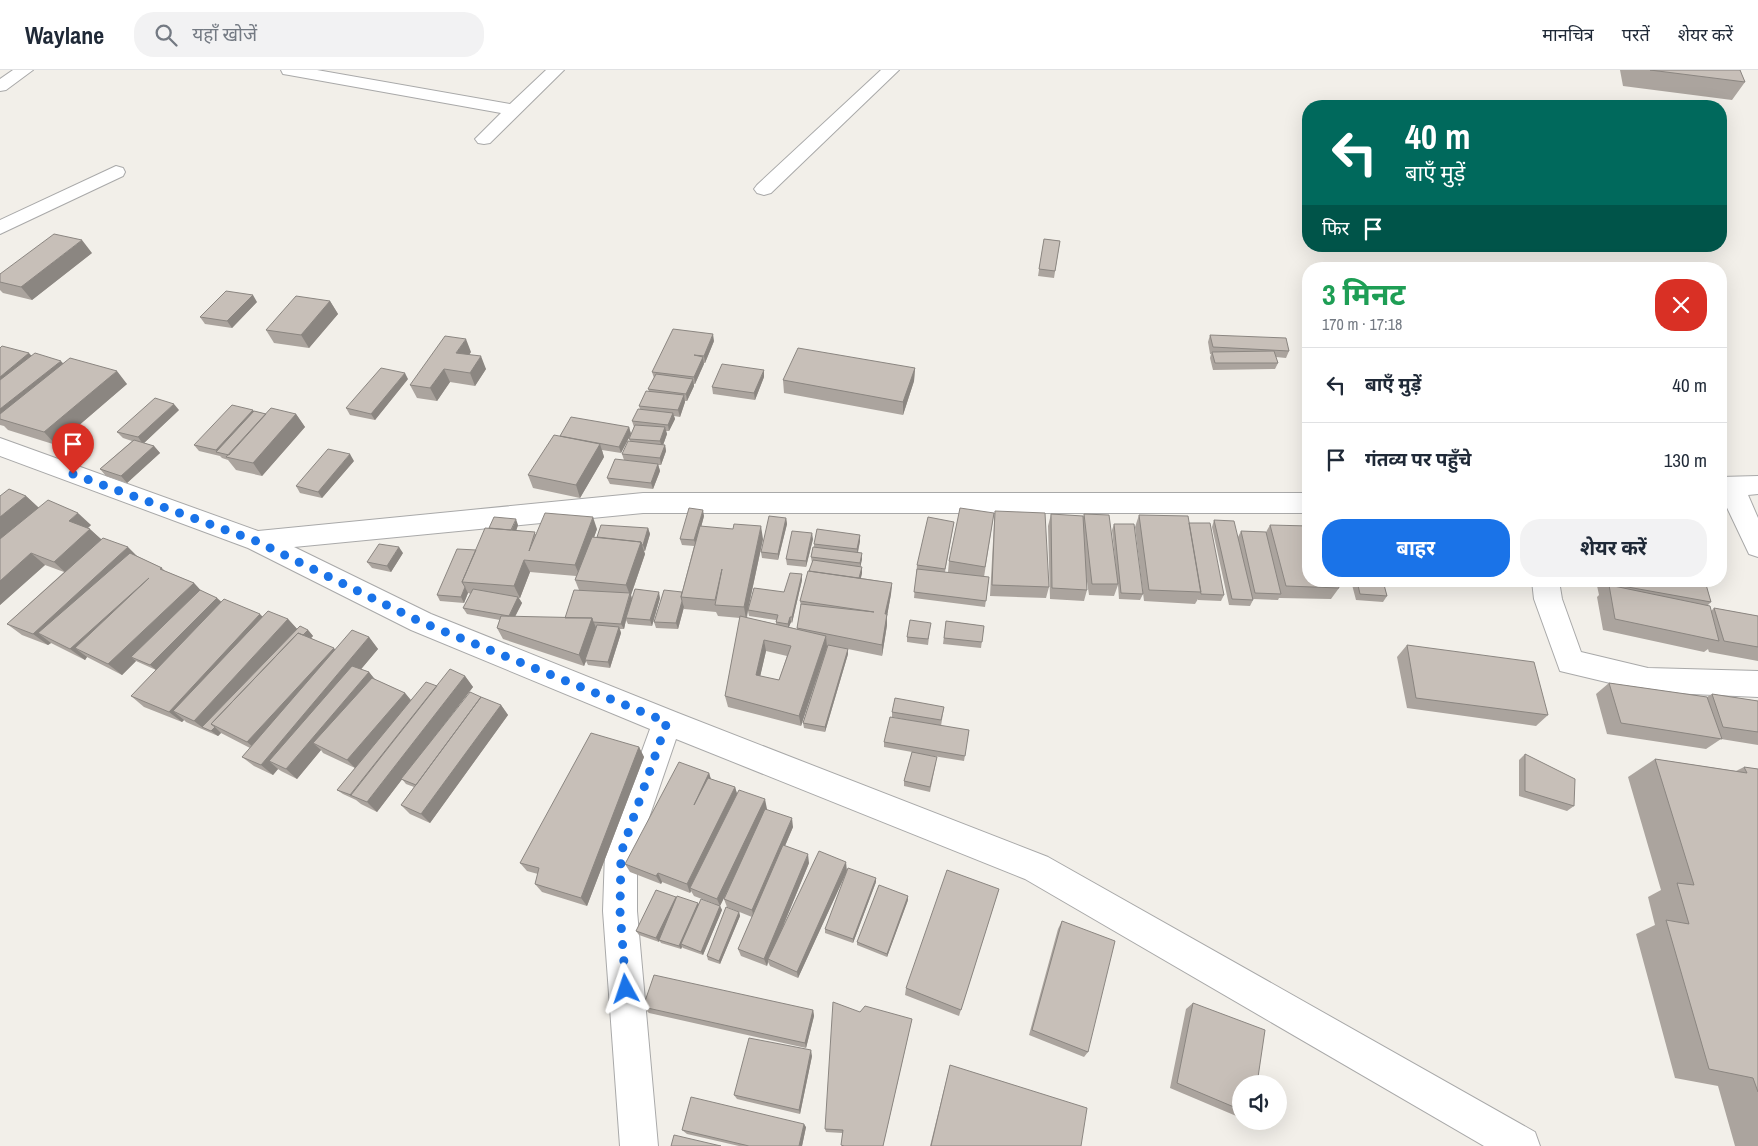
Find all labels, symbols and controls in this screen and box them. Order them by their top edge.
search box [134,12,484,57]
text: Waylane [25,19,104,51]
icon: search [152,21,180,49]
text: यहाँ खोजें [192,21,257,47]
text: मानचित्र [1542,22,1594,47]
text: परतें [1622,22,1650,47]
text: शेयर करें [1678,22,1733,47]
text: 40 m [1405,113,1470,160]
icon: left [1322,120,1387,185]
text: बाएँ मुड़ें [1405,158,1465,188]
text: फिर [1322,215,1349,241]
icon: arrive [1359,215,1387,243]
text: 3 मिनट [1322,274,1406,314]
button: close [1655,279,1707,331]
text: 170 m · 17:18 [1322,313,1402,335]
icon: left [1322,371,1350,399]
text: बाएँ मुड़ें [1365,371,1421,397]
text: 40 m [1672,372,1707,398]
pin [52,423,94,474]
icon: arrive [59,430,87,458]
icon: arrive [1322,446,1350,474]
text: गंतव्य पर पहुँचे [1365,446,1471,472]
text: 130 m [1664,447,1707,473]
button: बाहर [1322,519,1510,577]
button: शेयर करें [1520,519,1707,577]
position arrow [599,962,651,1014]
map controls [1232,1075,1287,1130]
button: sound [1232,1075,1287,1130]

